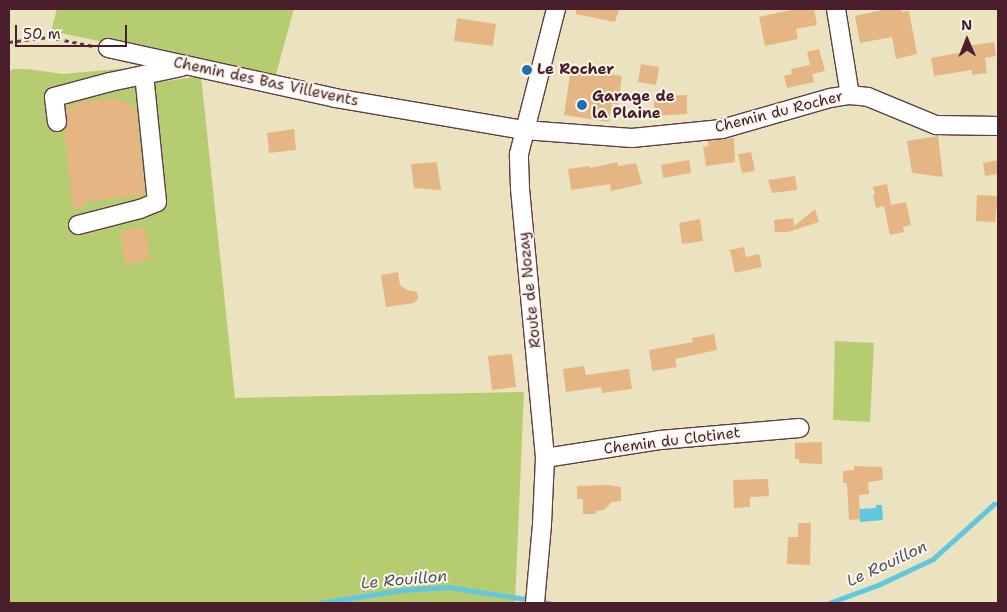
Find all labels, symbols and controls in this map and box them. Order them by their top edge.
scale bar [18,15,130,47]
north arrow [942,15,992,65]
text: N [961,16,972,34]
text: 50 m [23,24,61,44]
street label: Chemin des Bas Villevents [172,54,360,110]
place label: Le Rocher [537,61,614,79]
marker: Le Rocher [521,64,533,76]
place label: Garage de la Plaine [592,87,675,122]
street label: Chemin du Rocher [713,87,845,137]
marker: Garage de la Plaine [576,99,588,111]
street label: Route de Nozay [515,231,545,349]
street label: Chemin du Clotinet [603,424,741,458]
water label: Le Rouillon [844,537,930,591]
water label: Le Rouillon [360,567,448,593]

